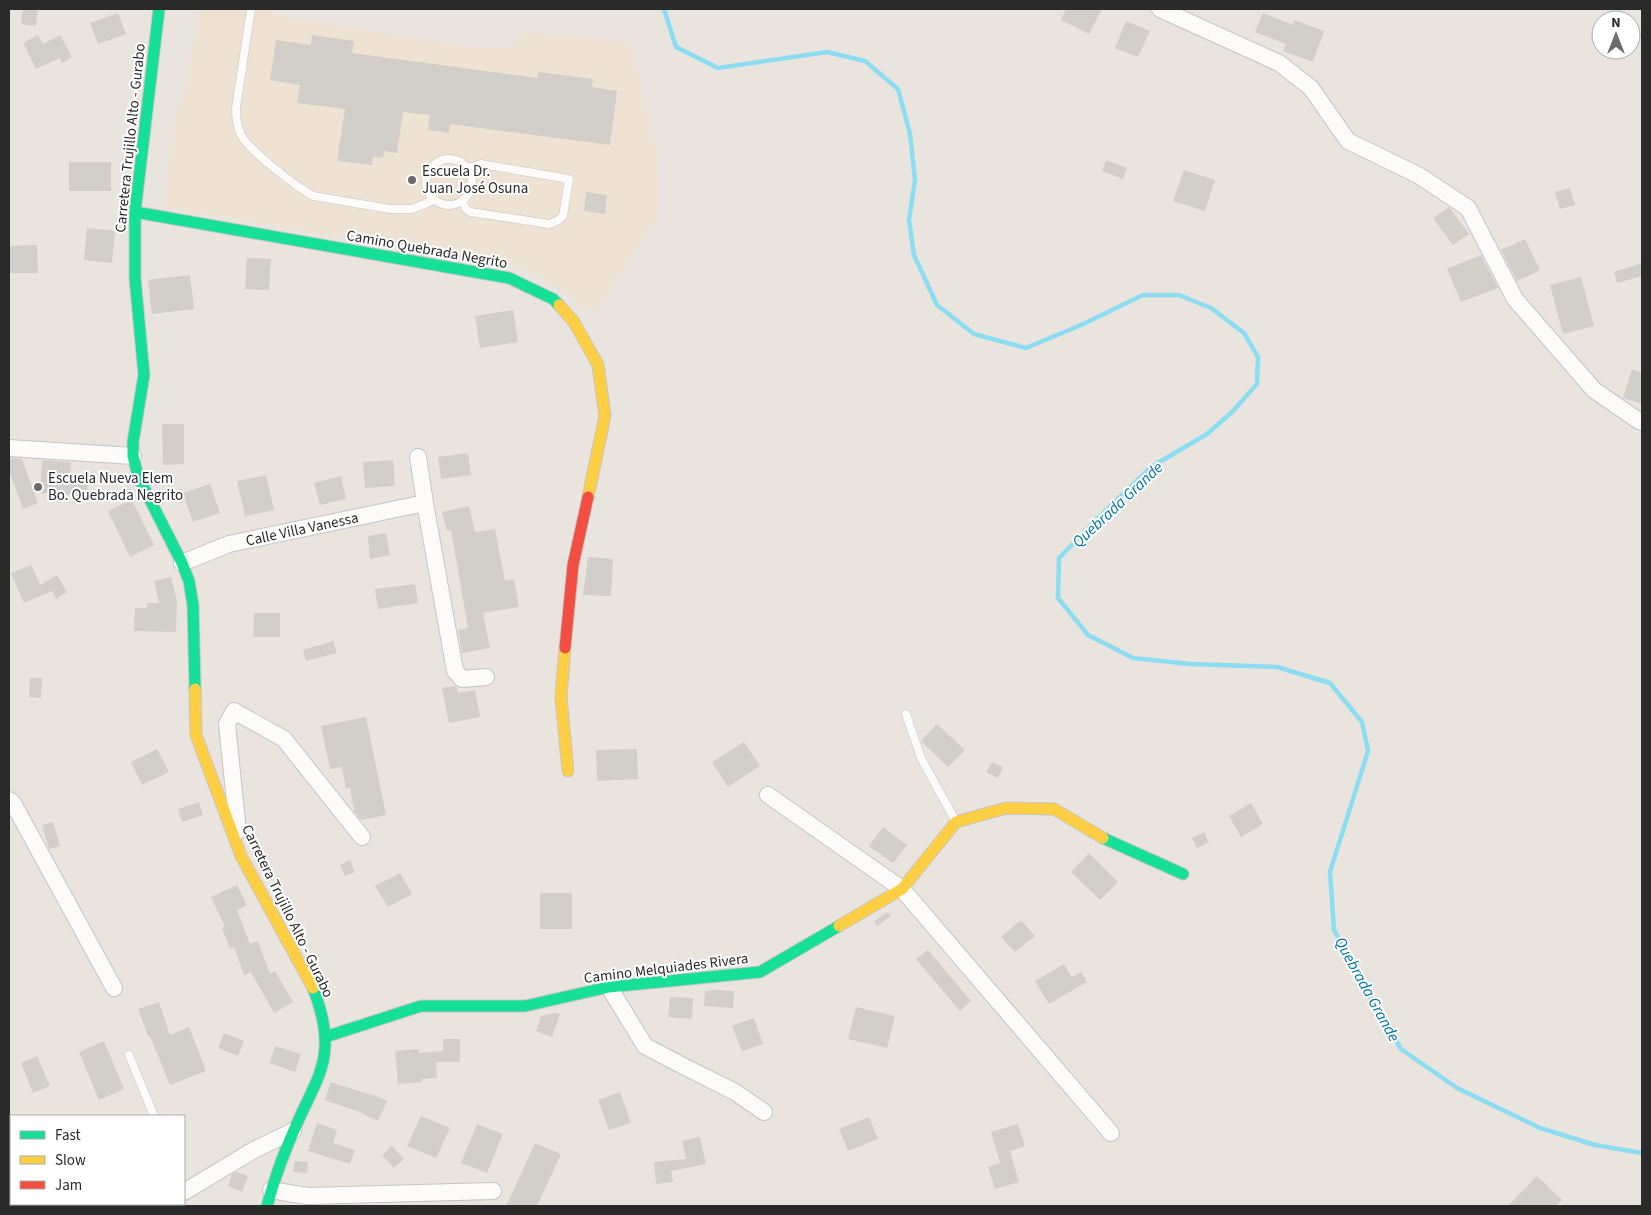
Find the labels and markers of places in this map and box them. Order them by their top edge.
place label: Escuela Dr. Juan José Osuna [422,161,528,199]
marker: Escuela Dr. Juan José Osuna [406,174,418,186]
place label: Escuela Nueva Elem Bo. Quebrada Negrito [48,468,183,506]
marker: Escuela Nueva Elem Bo. Quebrada Negrito [32,481,44,493]

